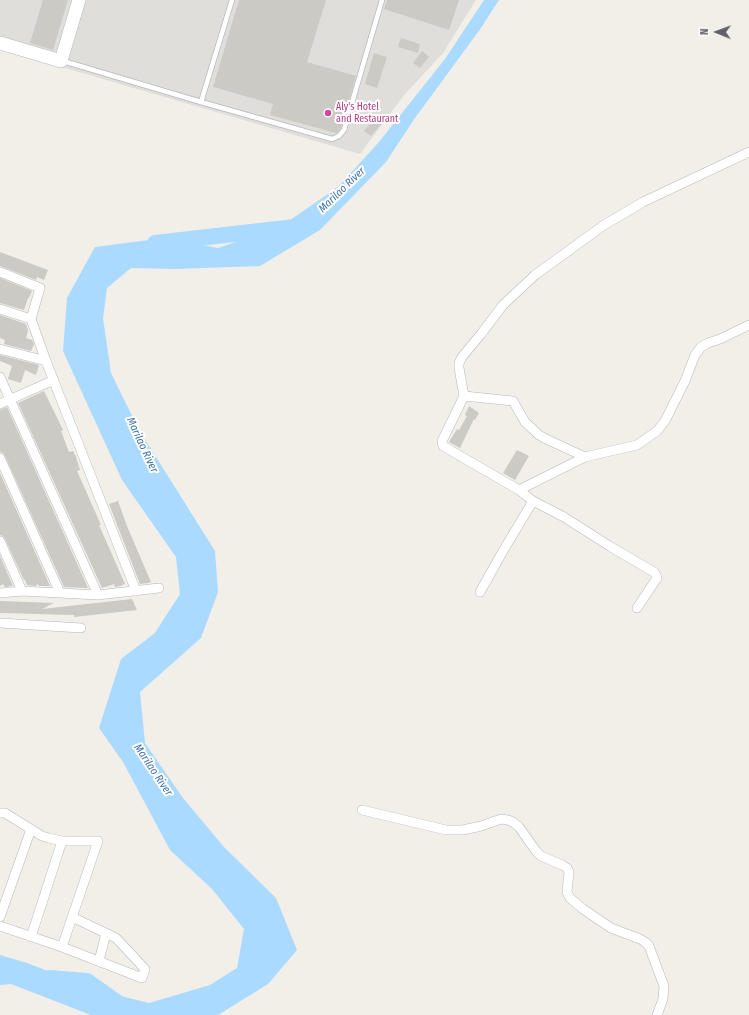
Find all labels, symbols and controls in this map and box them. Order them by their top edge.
north arrow [697,12,737,52]
text: N [698,28,711,35]
place label: Aly's Hotel and Restaurant [336,101,398,124]
marker: Aly's Hotel and Restaurant [323,108,333,118]
water label: Marilao River [316,165,368,215]
water label: Marilao River [123,415,161,475]
water label: Marilao River [131,742,175,798]

